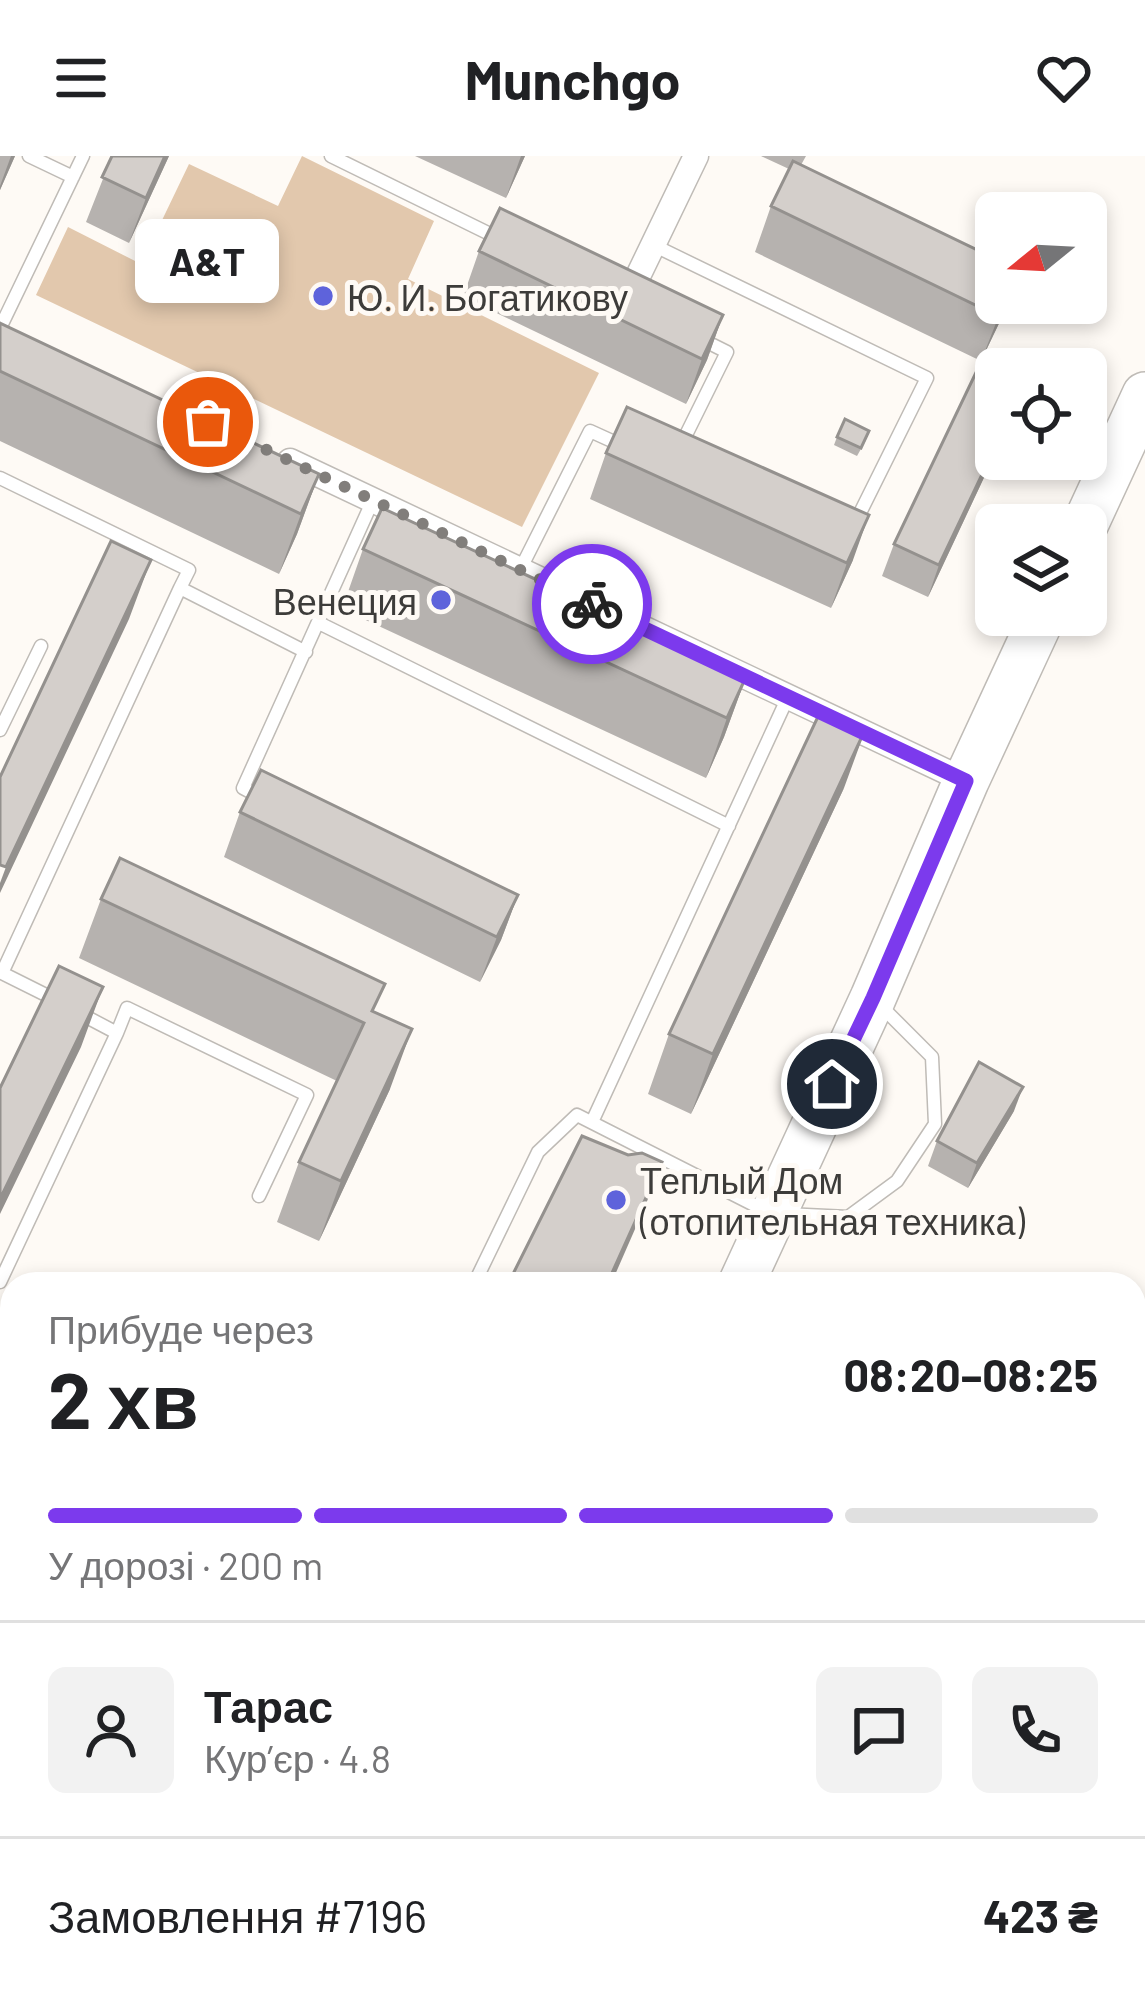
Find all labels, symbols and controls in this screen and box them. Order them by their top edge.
icon: menu [48,45,114,111]
icon: heart [1031,45,1097,111]
text: Munchgo [464,46,681,111]
north arrow [975,192,1107,324]
map controls [975,192,1107,636]
callout: A&T [136,218,280,302]
text: A&T [169,237,245,284]
place label: Ю. И. Богатикову [347,275,628,319]
marker: Ю. И. Богатикову [310,283,336,309]
button: locate [975,348,1107,480]
pin [157,371,259,473]
icon: bag [175,389,241,455]
button: layers [975,504,1107,636]
courier [532,544,652,664]
icon: bike [559,571,625,637]
place label: Венеция [273,579,417,623]
marker: Венеция [428,587,454,613]
pin [781,1033,883,1135]
icon: home [799,1051,865,1117]
place label: Теплый Дом (отопительная техника) [639,1158,1025,1242]
marker: Теплый Дом (отопительная техника) [603,1187,629,1213]
text: Прибуде через [48,1305,314,1352]
text: 08:20–08:25 [844,1347,1098,1401]
text: 2 хв [48,1351,199,1445]
text: У дорозі · 200 m [48,1541,323,1588]
button: person [48,1667,174,1793]
button: chat [816,1667,942,1793]
button: phone [972,1667,1098,1793]
text: Тарас [204,1678,333,1732]
text: Кур’єр · 4.8 [204,1734,391,1781]
text: Замовлення #7196 [48,1888,427,1942]
text: 423 ₴ [983,1888,1098,1942]

